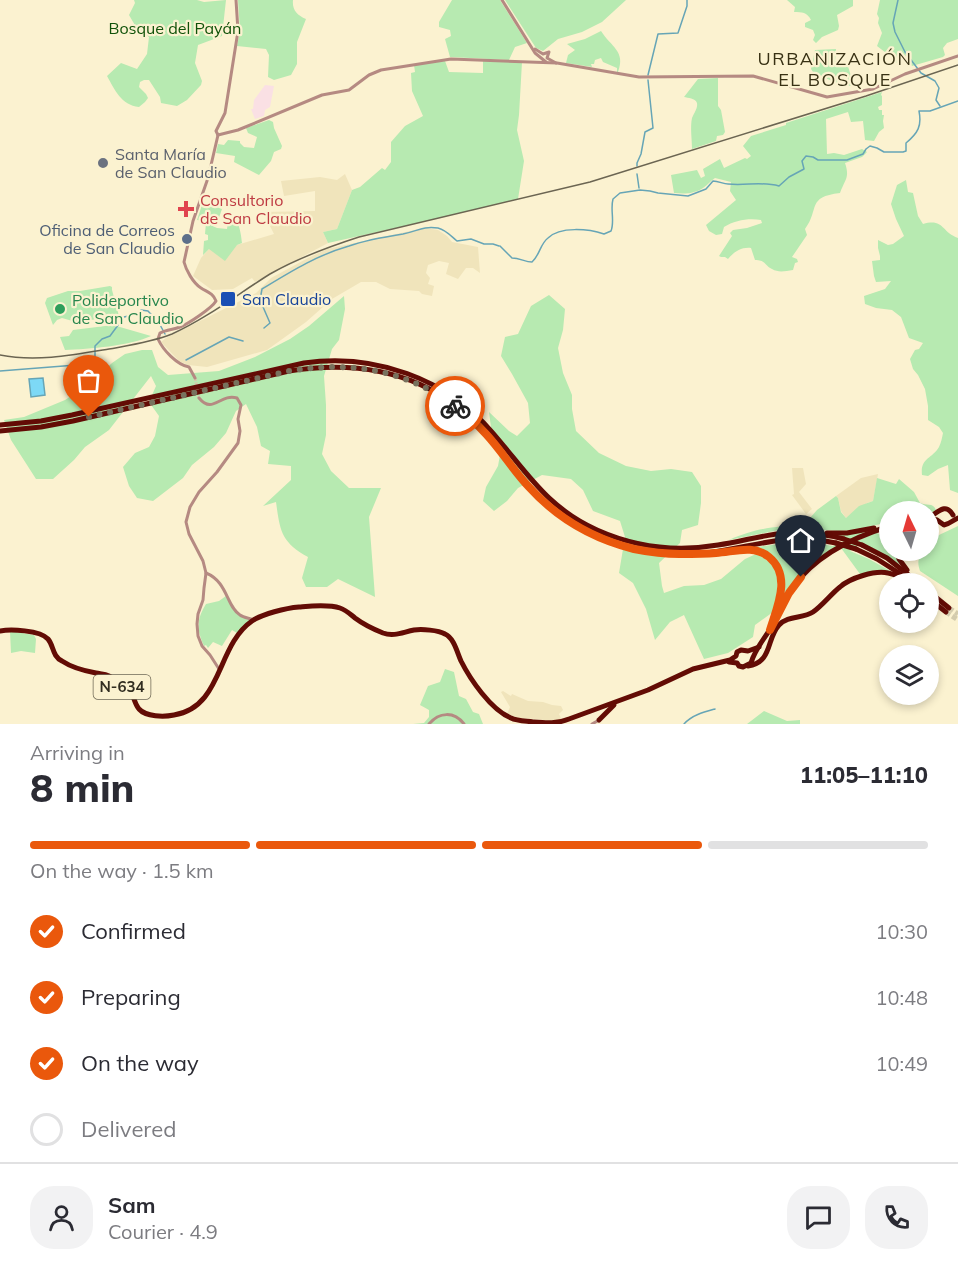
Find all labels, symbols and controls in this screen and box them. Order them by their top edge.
park label: Bosque del Payán [109,18,241,38]
district label: URBANIZACIÓN EL BOSQUE [758,47,912,91]
place label: Santa María de San Claudio [115,144,227,182]
marker: Santa María de San Claudio [96,156,110,170]
place label: Consultorio de San Claudio [200,190,312,228]
marker: Consultorio de San Claudio [177,200,195,218]
place label: Oficina de Correos de San Claudio [39,220,175,258]
marker: Oficina de Correos de San Claudio [180,232,194,246]
place label: San Claudio [242,289,331,309]
place label: Polideportivo de San Claudio [72,290,184,328]
marker: San Claudio [219,290,237,308]
marker: Polideportivo de San Claudio [53,302,67,316]
pin [63,355,114,417]
icon: bag [72,364,105,397]
courier [425,376,485,436]
icon: bike [439,390,472,423]
north arrow [879,501,939,561]
map controls [879,501,939,705]
pin [775,515,826,577]
icon: home [784,524,817,557]
button: locate [879,573,939,633]
button: layers [879,645,939,705]
road number: N-634 [94,675,150,699]
text: Arriving in [30,740,125,765]
text: 11:05–11:10 [800,761,928,789]
text: 8 min [30,763,135,812]
text: On the way · 1.5 km [30,858,214,883]
icon: check [30,915,63,948]
text: Confirmed [81,917,186,945]
text: 10:30 [875,919,928,944]
icon: check [30,981,63,1014]
text: Preparing [81,983,181,1011]
text: 10:48 [875,985,928,1010]
icon: check [30,1047,63,1080]
text: On the way [81,1049,199,1077]
text: 10:49 [875,1051,928,1076]
text: Delivered [81,1115,176,1143]
button: person [30,1186,93,1249]
button: chat [787,1186,850,1249]
button: phone [865,1186,928,1249]
text: Sam [108,1191,156,1219]
text: Courier · 4.9 [108,1219,218,1244]

